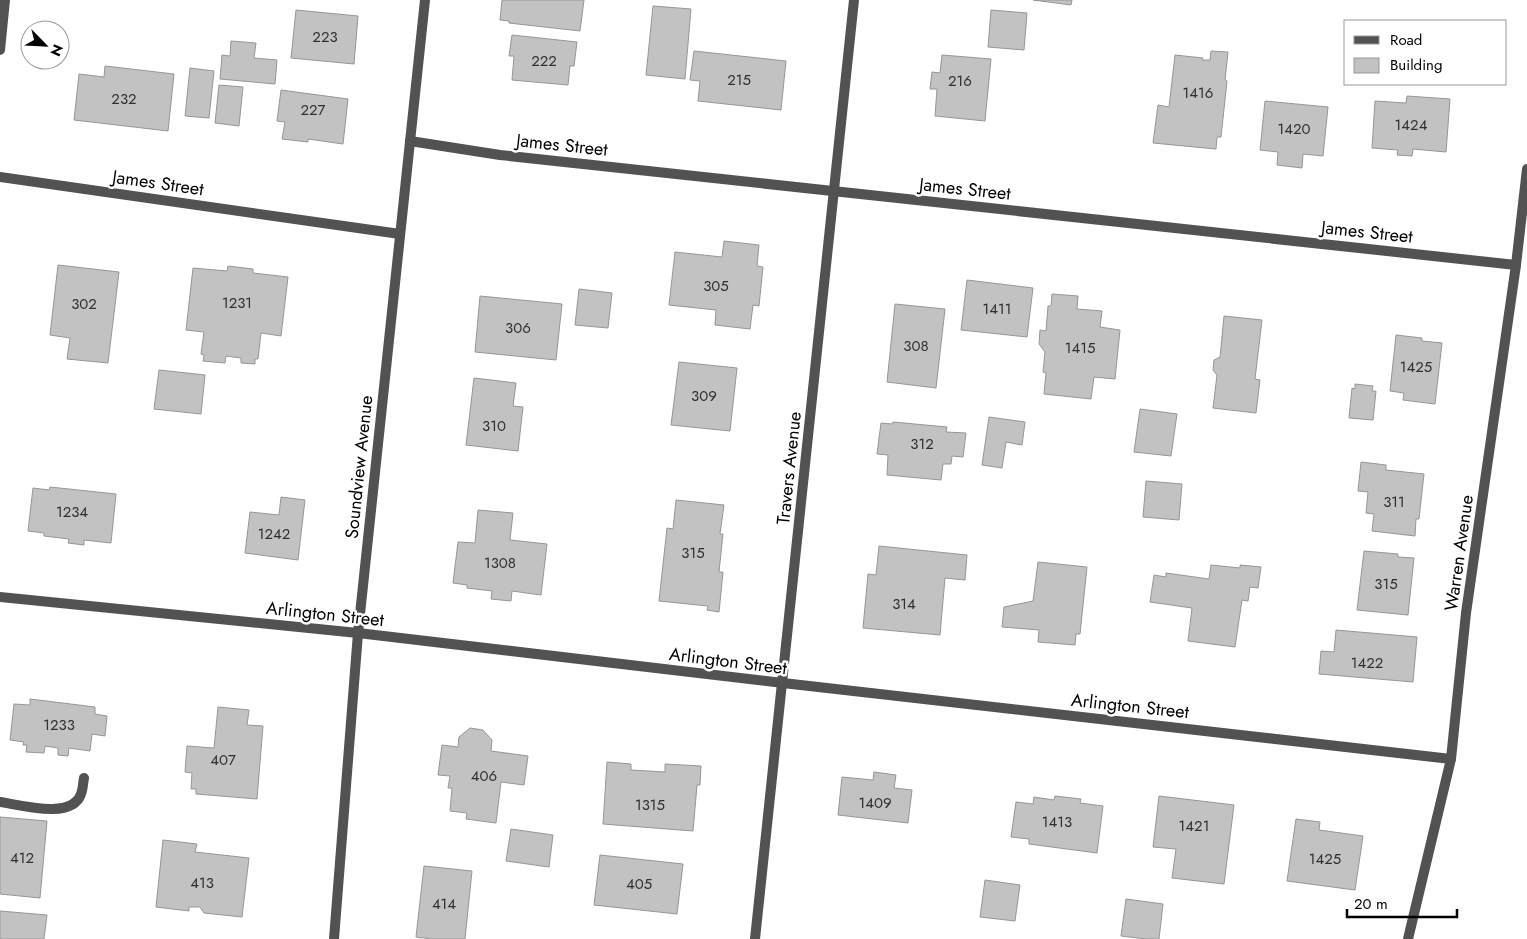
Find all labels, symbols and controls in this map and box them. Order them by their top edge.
north arrow [20,20,70,70]
legend [1344,20,1507,85]
house number: 223 [312,26,338,48]
text: Road [1390,29,1422,51]
text: N [45,41,68,59]
house number: 222 [531,50,557,72]
text: Building [1390,54,1442,76]
house number: 215 [727,69,751,91]
house number: 216 [948,70,972,92]
house number: 1416 [1183,82,1213,104]
house number: 232 [111,88,137,110]
house number: 227 [301,99,326,121]
house number: 1424 [1395,114,1428,136]
house number: 1420 [1277,118,1311,140]
street label: James Street [513,127,610,163]
street label: James Street [109,163,206,202]
street label: James Street [916,171,1013,207]
street label: James Street [1318,214,1415,250]
house number: 305 [703,275,729,297]
house number: 1231 [222,292,252,314]
house number: 302 [71,293,97,315]
house number: 1411 [983,298,1012,320]
house number: 306 [505,317,531,339]
house number: 308 [903,335,929,357]
house number: 1415 [1065,337,1095,359]
house number: 1425 [1400,356,1432,378]
house number: 309 [691,385,717,407]
street label: Soundview Avenue [339,394,379,540]
street label: Travers Avenue [770,410,808,526]
house number: 310 [482,415,506,437]
house number: 312 [910,433,934,455]
house number: 311 [1383,491,1405,513]
street label: Warren Avenue [1438,493,1480,613]
house number: 1234 [56,501,88,523]
house number: 1242 [258,523,290,545]
house number: 315 [681,542,705,564]
house number: 1308 [484,552,516,574]
house number: 315 [1374,573,1398,595]
house number: 314 [892,593,916,615]
street label: Arlington Street [265,595,386,633]
street label: Arlington Street [668,641,789,681]
house number: 1422 [1351,652,1383,674]
street label: Arlington Street [1070,687,1191,725]
house number: 1233 [43,714,75,736]
house number: 407 [210,749,236,771]
house number: 406 [471,765,497,787]
house number: 1409 [858,792,892,814]
house number: 1315 [635,794,665,816]
house number: 1413 [1042,811,1072,833]
house number: 1421 [1179,815,1209,837]
house number: 412 [10,847,34,869]
house number: 1425 [1309,848,1341,870]
house number: 413 [190,872,214,894]
house number: 405 [626,873,652,895]
scale bar [1347,886,1457,918]
house number: 414 [432,893,456,915]
text: 20 m [1354,893,1388,915]

